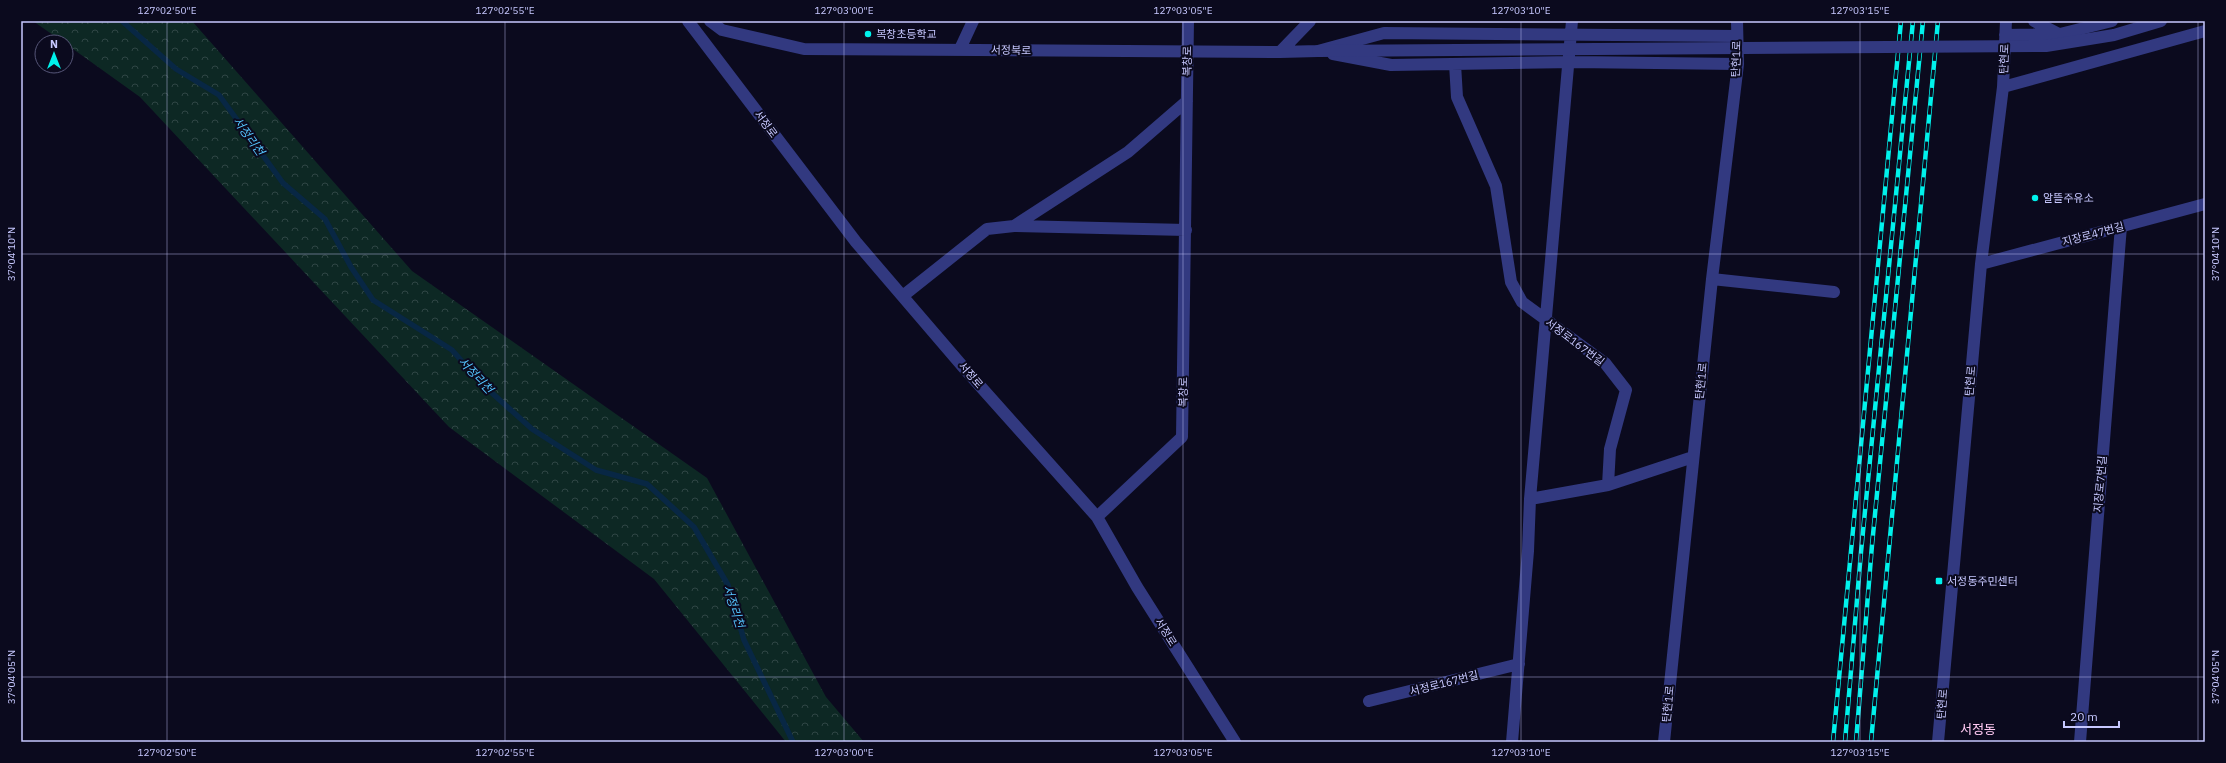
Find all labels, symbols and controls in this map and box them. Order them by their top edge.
text: 127°02'50"E [137,4,197,17]
text: 127°02'55"E [475,4,535,17]
text: 127°03'00"E [814,4,874,17]
text: 127°03'05"E [1153,4,1213,17]
text: 127°03'10"E [1491,4,1551,17]
text: 127°03'15"E [1830,4,1890,17]
place label: 복창초등학교 [876,27,937,41]
marker: 복창초등학교 [863,29,873,39]
north arrow [34,34,74,74]
text: N [50,37,58,51]
street label: 탄현1로 [1728,40,1744,78]
street label: 서정북로 [991,43,1031,57]
street label: 탄현로 [1996,44,2012,74]
street label: 복창로 [1180,46,1194,76]
street label: 서정로 [751,108,781,140]
water label: 서정리천 [230,114,269,160]
place label: 알뜰주유소 [2043,191,2094,205]
marker: 알뜰주유소 [2030,193,2040,203]
street label: 지장로47번길 [2060,219,2126,249]
text: 37°04'10"N [5,227,18,281]
text: 37°04'10"N [2209,227,2222,281]
street label: 서정로167번길 [1543,315,1607,369]
water label: 서정리천 [455,354,498,398]
street label: 서정로 [956,359,986,391]
street label: 탄현1로 [1692,362,1710,400]
street label: 탄현로 [1962,365,1978,397]
street label: 복창로 [1176,377,1190,407]
street label: 지장로7번길 [2091,455,2109,513]
place label: 서정동주민센터 [1947,574,2018,588]
marker: 서정동주민센터 [1934,576,1944,586]
water label: 서정리천 [720,583,749,631]
street label: 서정로 [1152,615,1180,649]
text: 37°04'05"N [5,650,18,704]
text: 37°04'05"N [2209,650,2222,704]
street label: 서정로167번길 [1408,668,1480,698]
street label: 탄현1로 [1659,685,1677,723]
street label: 탄현로 [1934,688,1950,720]
scale bar [2064,703,2119,729]
text: 20 m [2070,709,2098,724]
district label: 서정동 [1960,721,1996,738]
text: 127°02'50"E [137,746,197,759]
text: 127°02'55"E [475,746,535,759]
text: 127°03'00"E [814,746,874,759]
text: 127°03'05"E [1153,746,1213,759]
text: 127°03'10"E [1491,746,1551,759]
text: 127°03'15"E [1830,746,1890,759]

